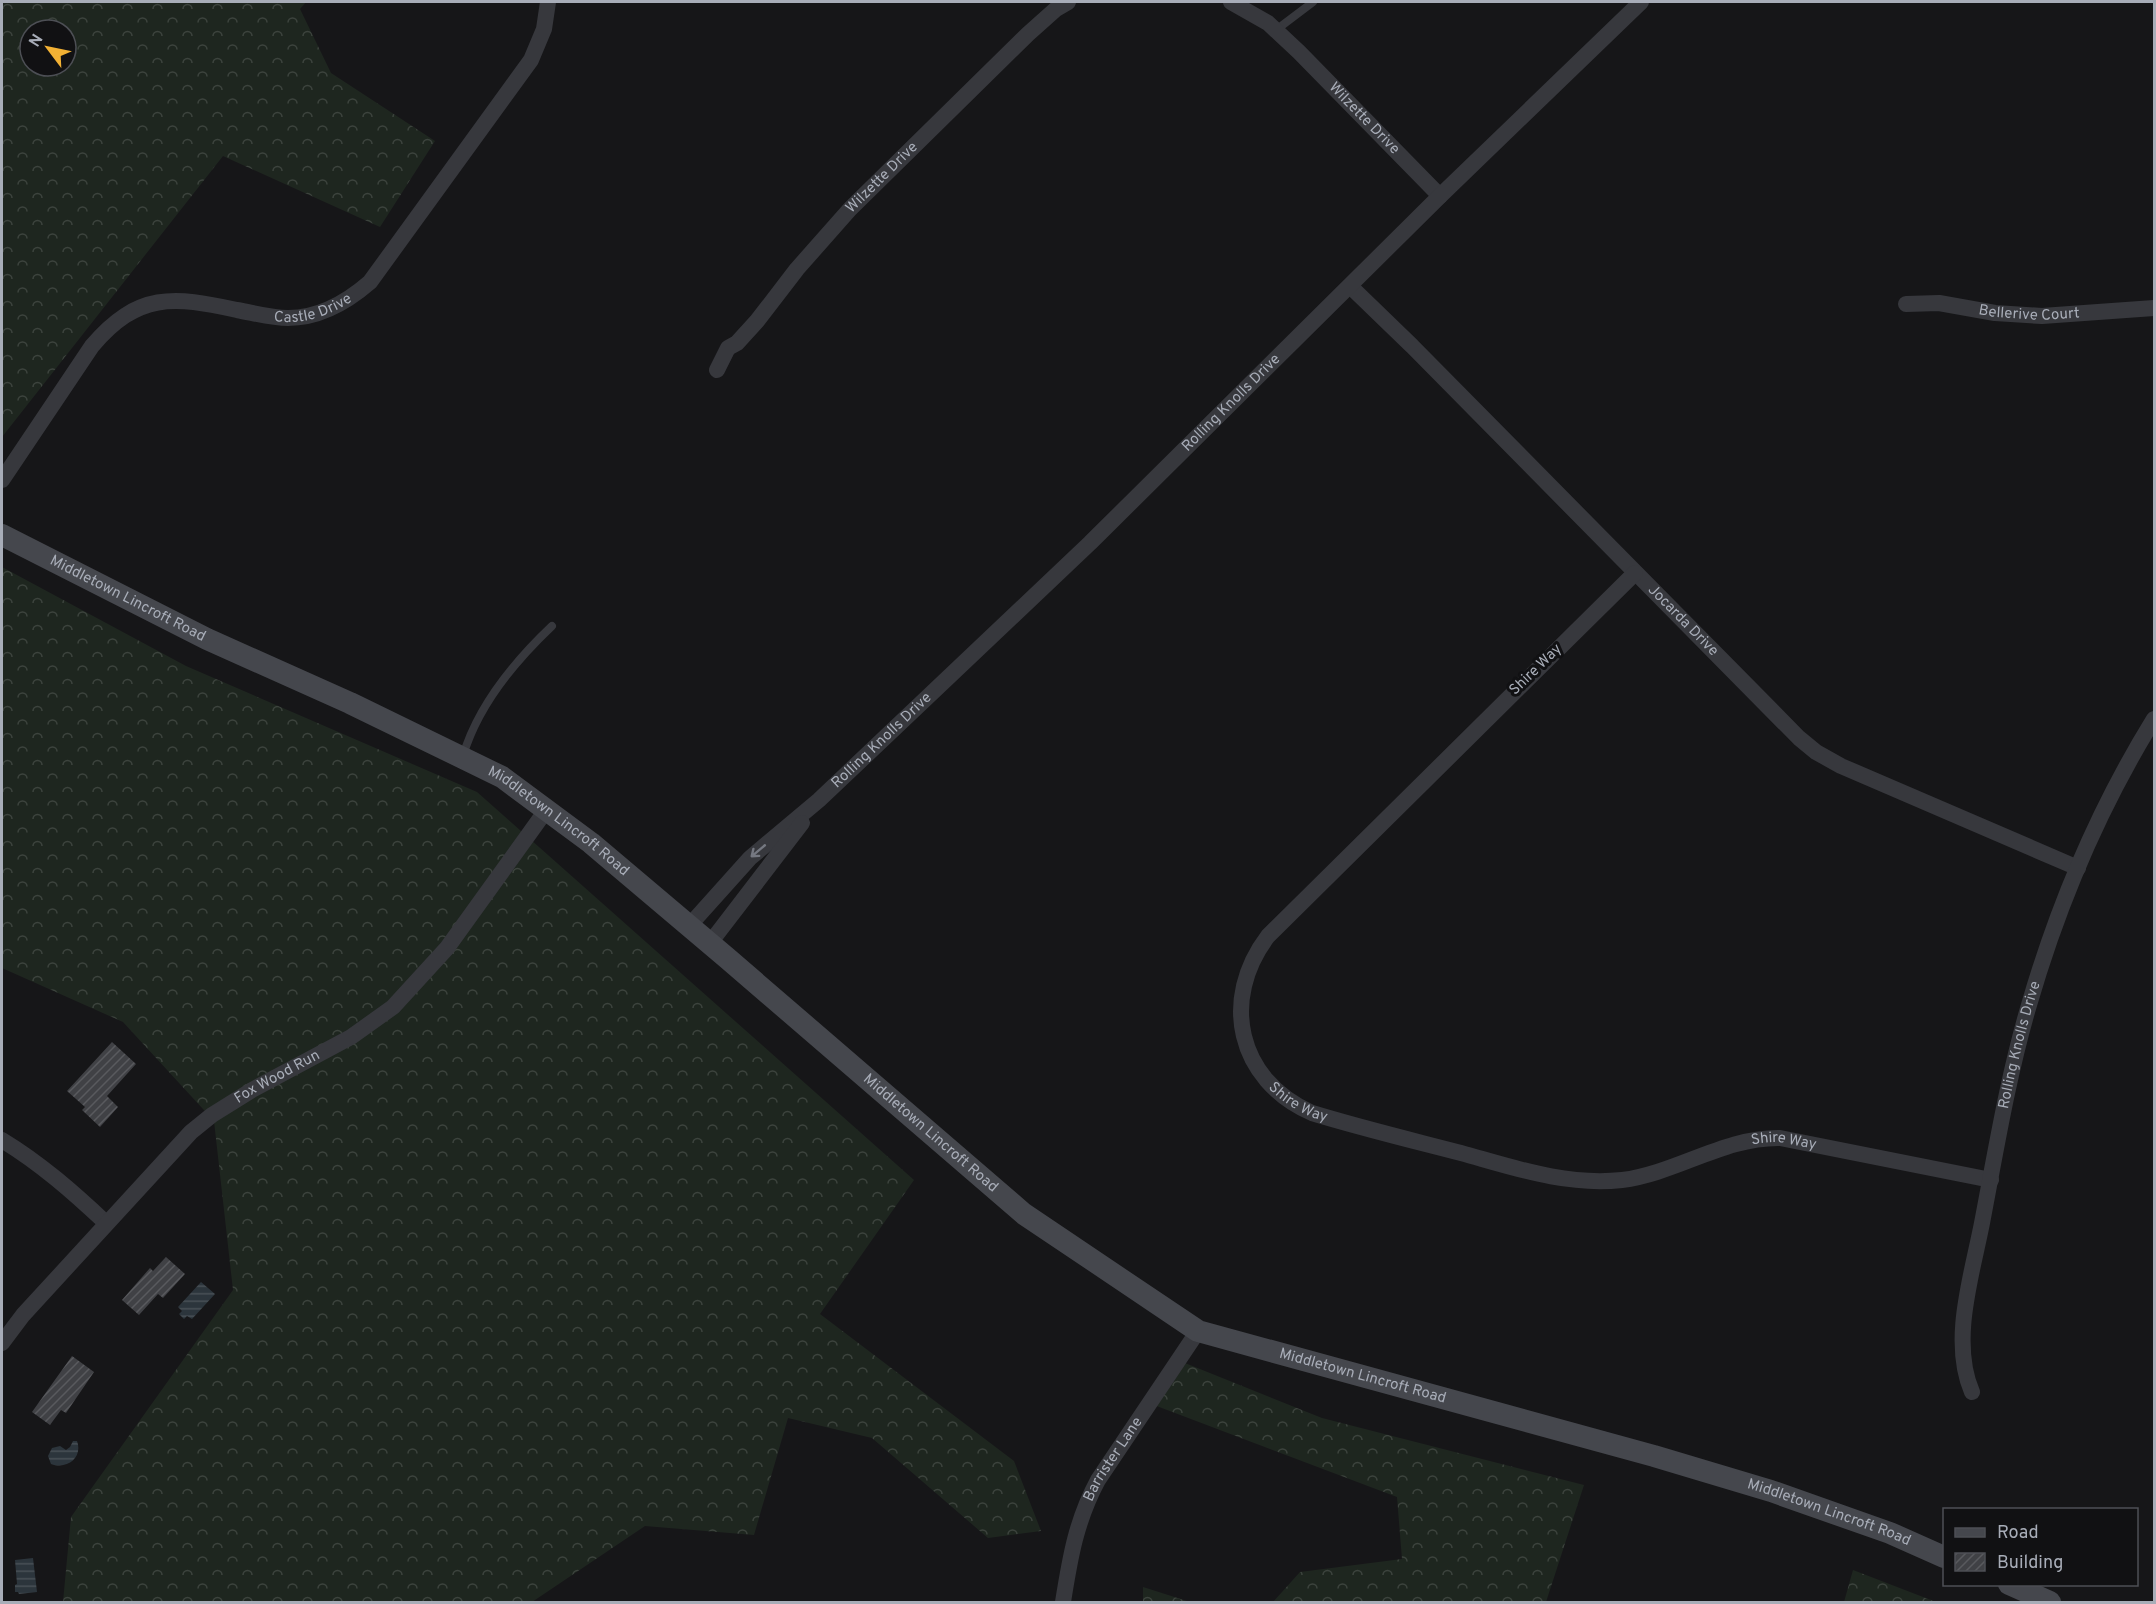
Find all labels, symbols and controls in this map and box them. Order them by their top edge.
north arrow [18,18,78,78]
text: N [25,31,49,51]
street label: Wilzette Drive [1324,78,1404,159]
street label: Wilzette Drive [842,138,922,217]
street label: Castle Drive [273,289,356,328]
street label: Bellerive Court [1977,301,2080,326]
street label: Rolling Knolls Drive [1178,350,1285,456]
street label: Middletown Lincroft Road [47,551,209,646]
street label: Jocarda Drive [1644,581,1722,660]
street label: Shire Way [1506,640,1566,700]
street label: Rolling Knolls Drive [828,688,936,793]
street label: Middletown Lincroft Road [485,762,633,880]
one-way arrow [751,844,766,858]
street label: Rolling Knolls Drive [1994,979,2045,1111]
street label: Fox Wood Run [231,1046,323,1108]
street label: Middletown Lincroft Road [859,1070,1002,1197]
street label: Shire Way [1264,1078,1330,1127]
street label: Shire Way [1750,1128,1818,1155]
street label: Middletown Lincroft Road [1277,1344,1448,1408]
street label: Barrister Lane [1079,1413,1147,1505]
street label: Middletown Lincroft Road [1745,1475,1914,1551]
legend [1943,1508,2138,1586]
text: Road [1997,1522,2039,1545]
text: Building [1997,1552,2063,1575]

